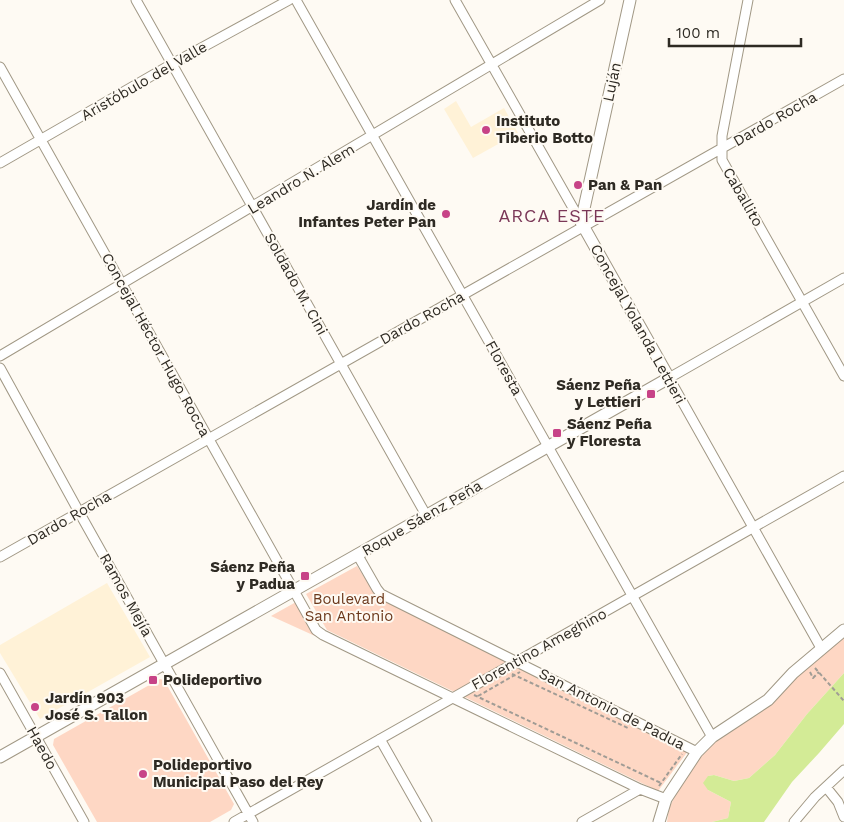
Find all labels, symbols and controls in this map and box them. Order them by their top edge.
scale bar [669,15,802,47]
text: 100 m [676,24,720,42]
street label: Aristóbulo del Valle [78,38,210,124]
street label: Luján [599,61,625,103]
street label: Dardo Rocha [730,88,820,150]
place label: Instituto Tiberio Botto [496,112,593,147]
marker: Instituto Tiberio Botto [480,124,492,136]
street label: Leandro N. Alem [244,140,358,218]
street label: Caballito [719,164,767,230]
place label: Pan & Pan [588,176,662,194]
marker: Pan & Pan [572,179,584,191]
place label: Jardín de Infantes Peter Pan [298,196,436,231]
district label: ARCA ESTE [498,205,606,226]
marker: Jardín de Infantes Peter Pan [440,208,452,220]
street label: Soldado M. Cini [260,230,332,338]
street label: Concejal Yolanda Lettieri [587,241,689,407]
street label: Concejal Héctor Hugo Rocca [98,250,214,441]
street label: Dardo Rocha [377,287,468,349]
street label: Floresta [482,337,527,399]
place label: Sáenz Peña y Lettieri [556,376,641,411]
marker: Sáenz Peña y Lettieri [645,388,657,400]
place label: Sáenz Peña y Floresta [566,415,652,450]
marker: Sáenz Peña y Floresta [551,427,563,439]
street label: Roque Sáenz Peña [359,476,486,560]
street label: Dardo Rocha [24,487,114,549]
street label: Ramos Mejía [96,550,157,640]
place label: Sáenz Peña y Padua [210,558,295,593]
marker: Sáenz Peña y Padua [299,570,311,582]
park label: Boulevard San Antonio [305,590,393,625]
street label: Florentino Ameghino [468,604,610,694]
street label: San Antonio de Padua [536,664,688,754]
place label: Polideportivo [163,671,262,689]
marker: Polideportivo [147,674,159,686]
place label: Jardín 903 José S. Tallon [45,689,147,724]
marker: Jardín 903 José S. Tallon [29,701,41,713]
street label: Haedo [23,723,61,773]
place label: Polideportivo Municipal Paso del Rey [153,756,324,791]
marker: Polideportivo Municipal Paso del Rey [137,768,149,780]

